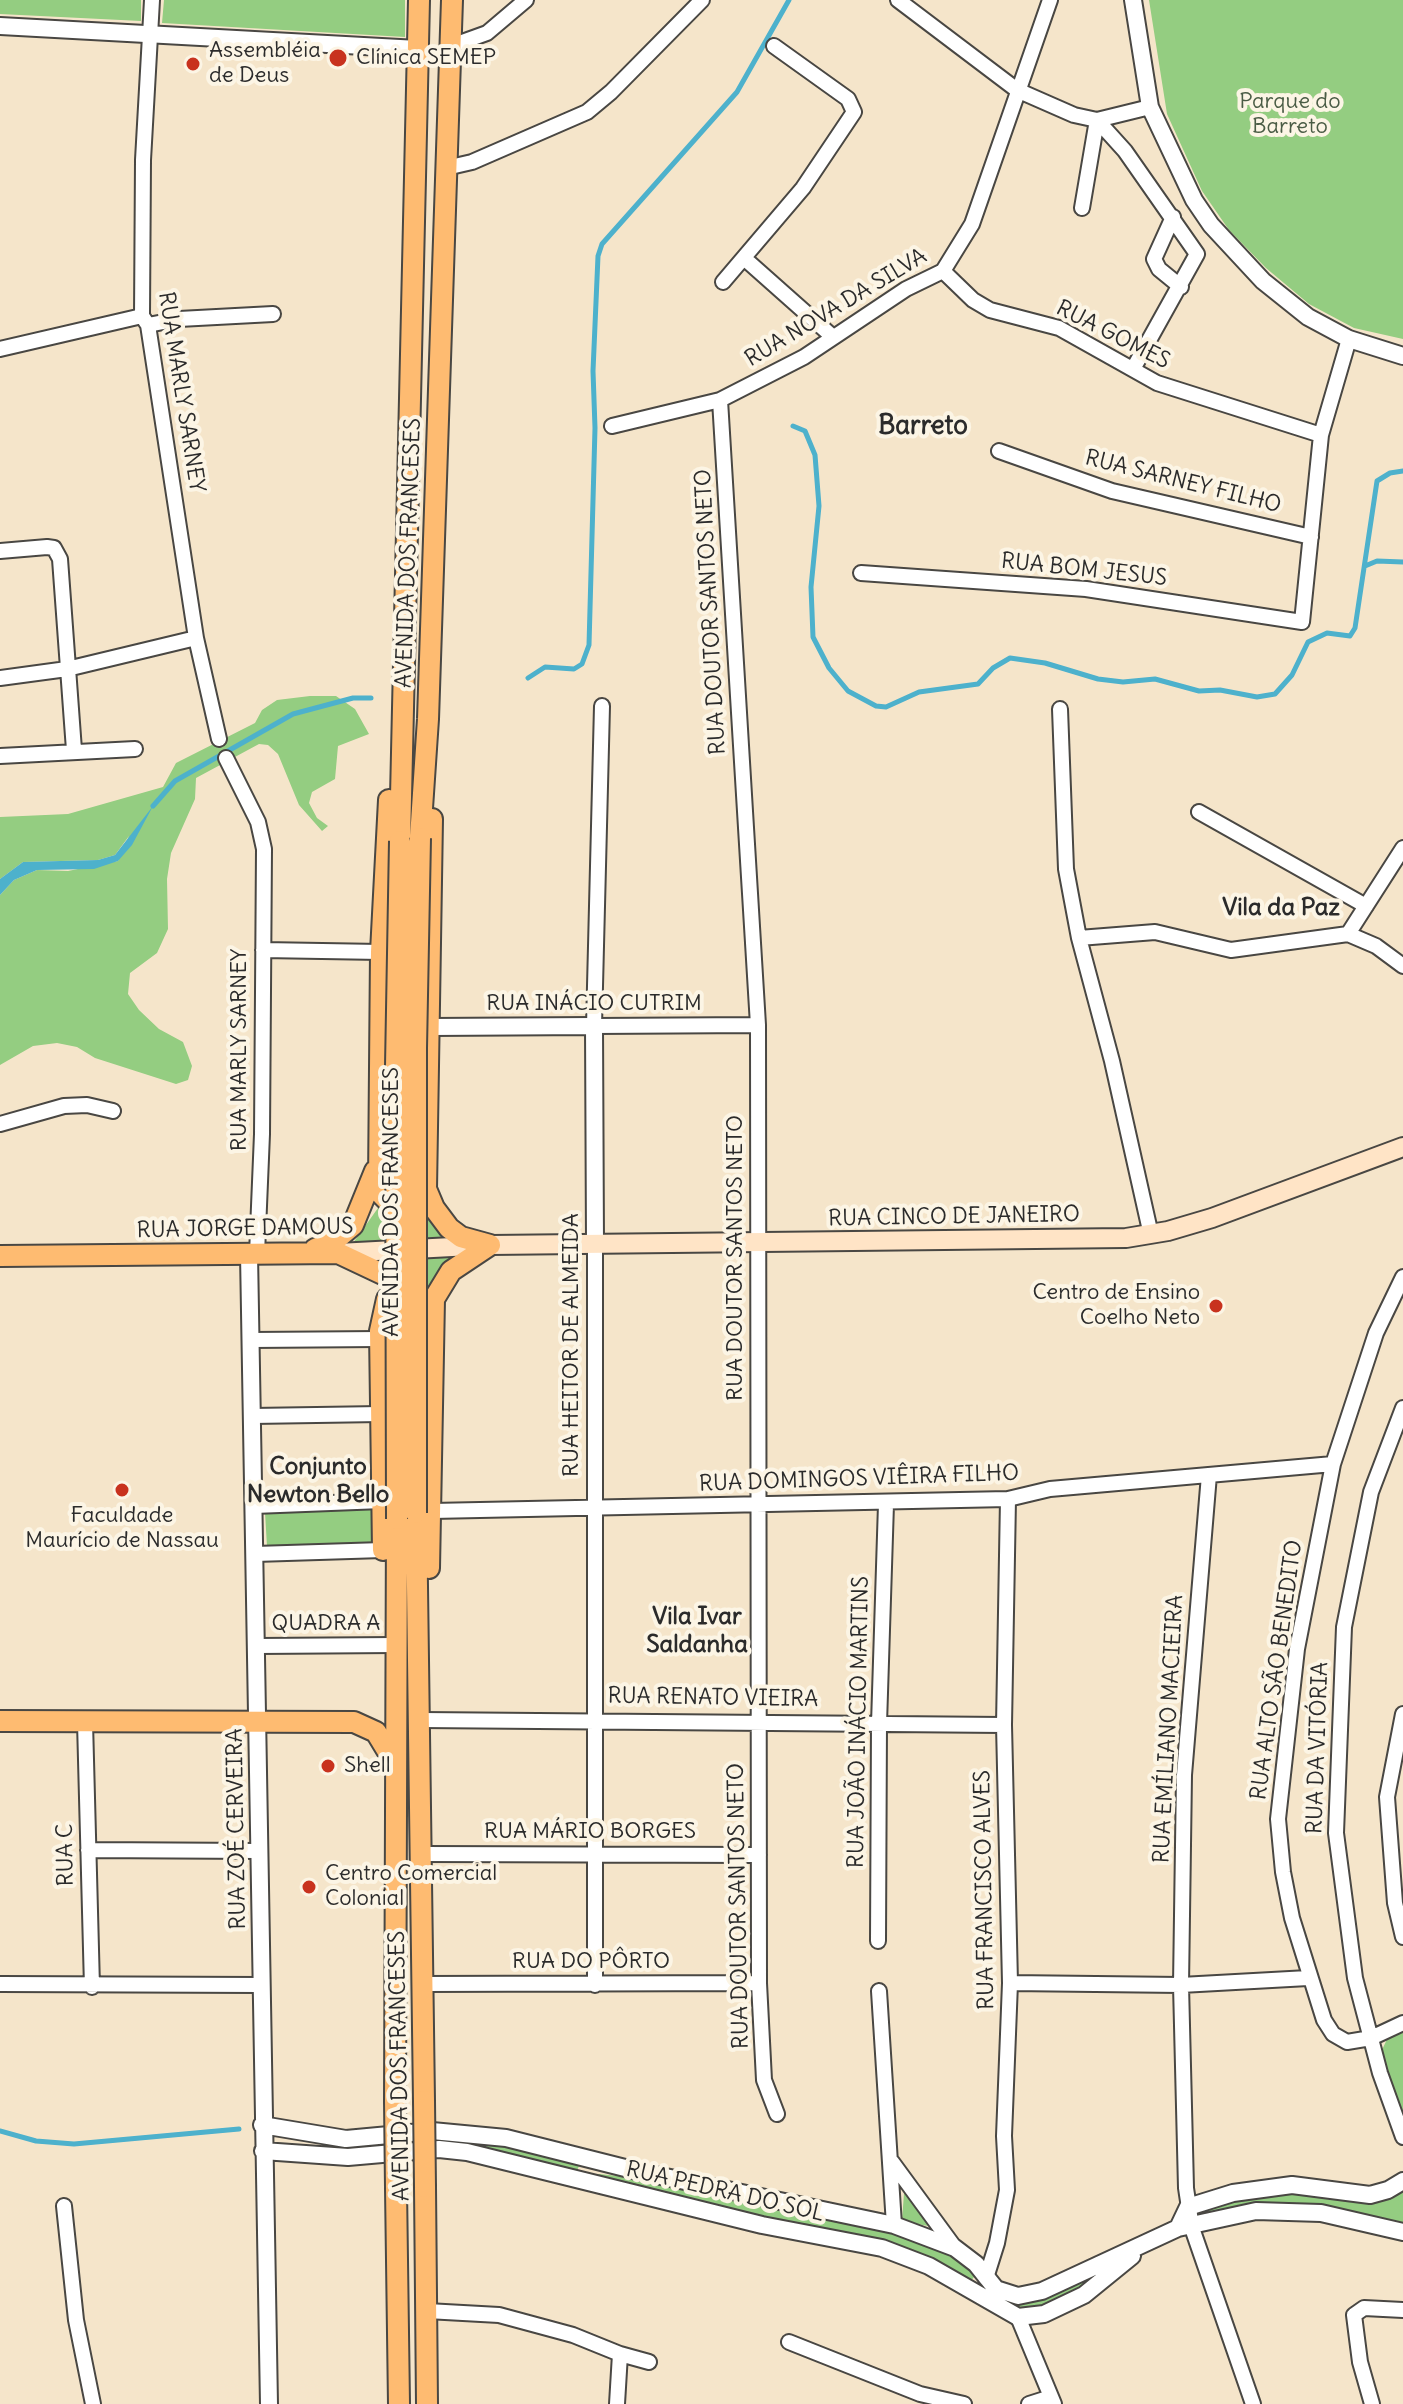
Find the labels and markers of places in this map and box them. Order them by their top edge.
place label: Assembléia de Deus [209,38,321,90]
place label: Clínica SEMEP [356,45,496,71]
marker: Clínica SEMEP [327,47,349,69]
marker: Assembléia de Deus [184,55,202,73]
place label: Centro de Ensino Coelho Neto [1032,1280,1200,1332]
marker: Centro de Ensino Coelho Neto [1207,1297,1225,1315]
marker: Faculdade Maurício de Nassau [113,1481,131,1499]
place label: Faculdade Maurício de Nassau [25,1503,219,1554]
place label: Shell [344,1753,391,1779]
marker: Shell [319,1757,337,1775]
place label: Centro Comercial Colonial [325,1861,497,1912]
marker: Centro Comercial Colonial [300,1878,318,1896]

